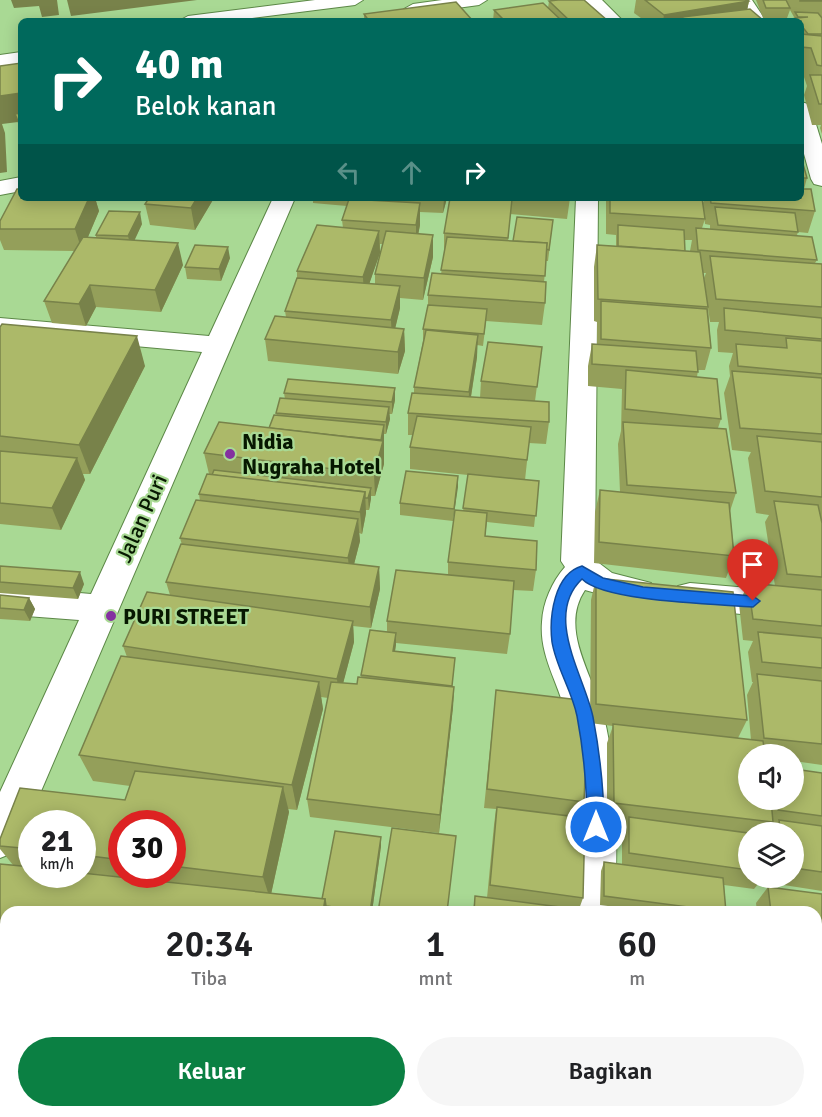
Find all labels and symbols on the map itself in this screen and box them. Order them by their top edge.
place label: Nidia Nugraha Hotel [242,428,382,480]
marker: Nidia Nugraha Hotel [223,447,237,461]
street label: Jalan Puri [110,470,173,566]
pin [727,539,778,601]
place label: PURI STREET [123,603,250,630]
marker: PURI STREET [104,609,118,623]
position arrow [564,795,628,859]
speed limit sign: 30 [108,810,186,888]

